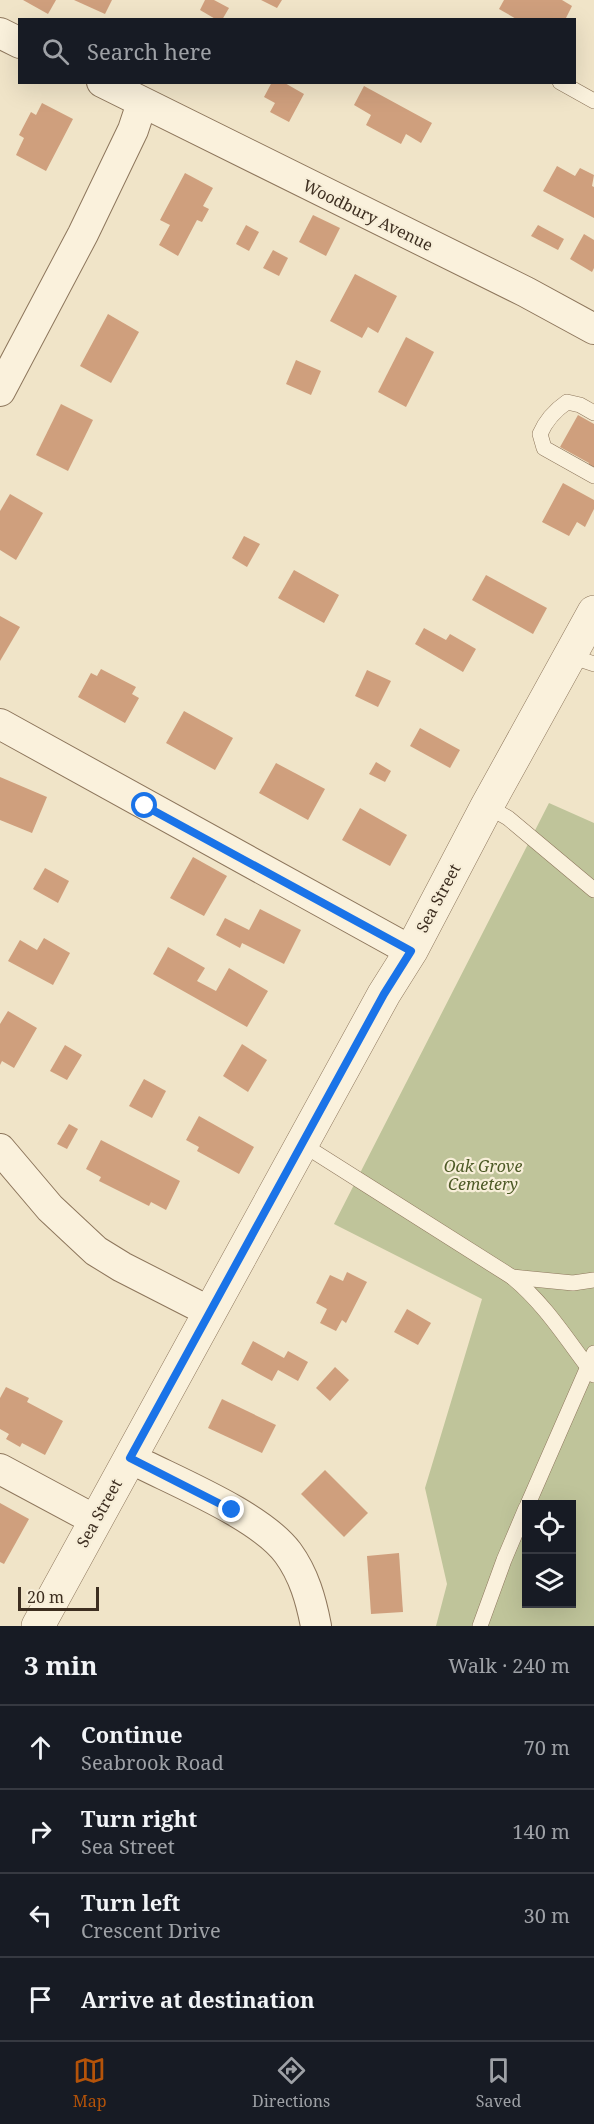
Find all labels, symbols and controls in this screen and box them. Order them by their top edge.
search box [18,18,576,84]
icon: search [39,35,72,68]
text: Search here [87,36,212,66]
street label: Woodbury Avenue [299,174,437,256]
route start [131,792,157,818]
street label: Sea Street [411,859,466,936]
park label: Oak Grove Cemetery [444,1155,522,1195]
street label: Sea Street [71,1475,127,1551]
route end [218,1496,244,1522]
map controls [522,1500,576,1608]
button: locate [522,1500,576,1554]
button: layers [522,1554,576,1608]
scale bar [18,1584,99,1612]
text: 20 m [27,1586,64,1608]
text: 3 min [24,1647,98,1683]
text: Walk · 240 m [448,1652,570,1679]
text: Continue [81,1719,183,1749]
icon: ahead [24,1731,57,1764]
text: 70 m [524,1734,570,1761]
text: Seabrook Road [81,1749,224,1776]
text: Turn right [81,1803,197,1833]
icon: right [24,1815,57,1848]
text: 140 m [512,1818,570,1845]
text: Sea Street [81,1833,175,1860]
text: Turn left [81,1887,180,1917]
icon: left [24,1899,57,1932]
text: 30 m [524,1902,570,1929]
text: Crescent Drive [81,1917,221,1944]
icon: arrive [24,1983,57,2016]
text: Arrive at destination [81,1984,315,2014]
tab: Map [73,2054,107,2112]
tab: Directions [252,2054,330,2112]
tab: Saved [476,2054,521,2112]

